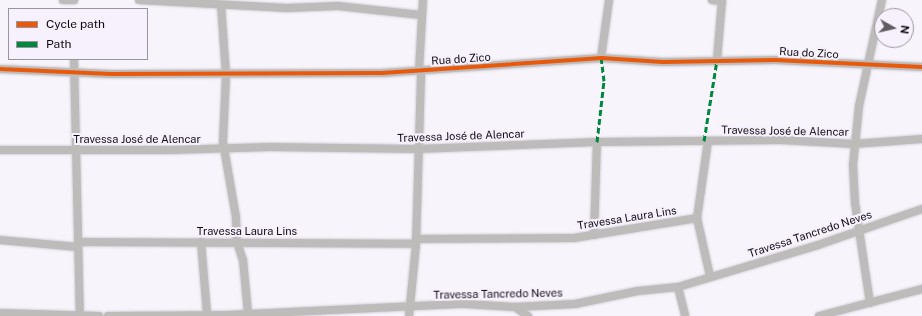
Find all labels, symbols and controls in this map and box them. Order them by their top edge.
legend [8,8,148,60]
north arrow [874,8,914,48]
text: Cycle path [46,17,105,31]
text: N [898,24,911,35]
text: Path [46,37,72,51]
street label: Rua do Zico [779,45,839,61]
street label: Rua do Zico [431,50,491,68]
street label: Travessa José de Alencar [721,123,849,139]
street label: Travessa José de Alencar [397,127,525,145]
street label: Travessa José de Alencar [73,132,201,146]
street label: Travessa Laura Lins [576,204,678,232]
street label: Travessa Tancredo Neves [746,208,874,260]
street label: Travessa Laura Lins [197,224,297,238]
street label: Travessa Tancredo Neves [433,286,563,302]

